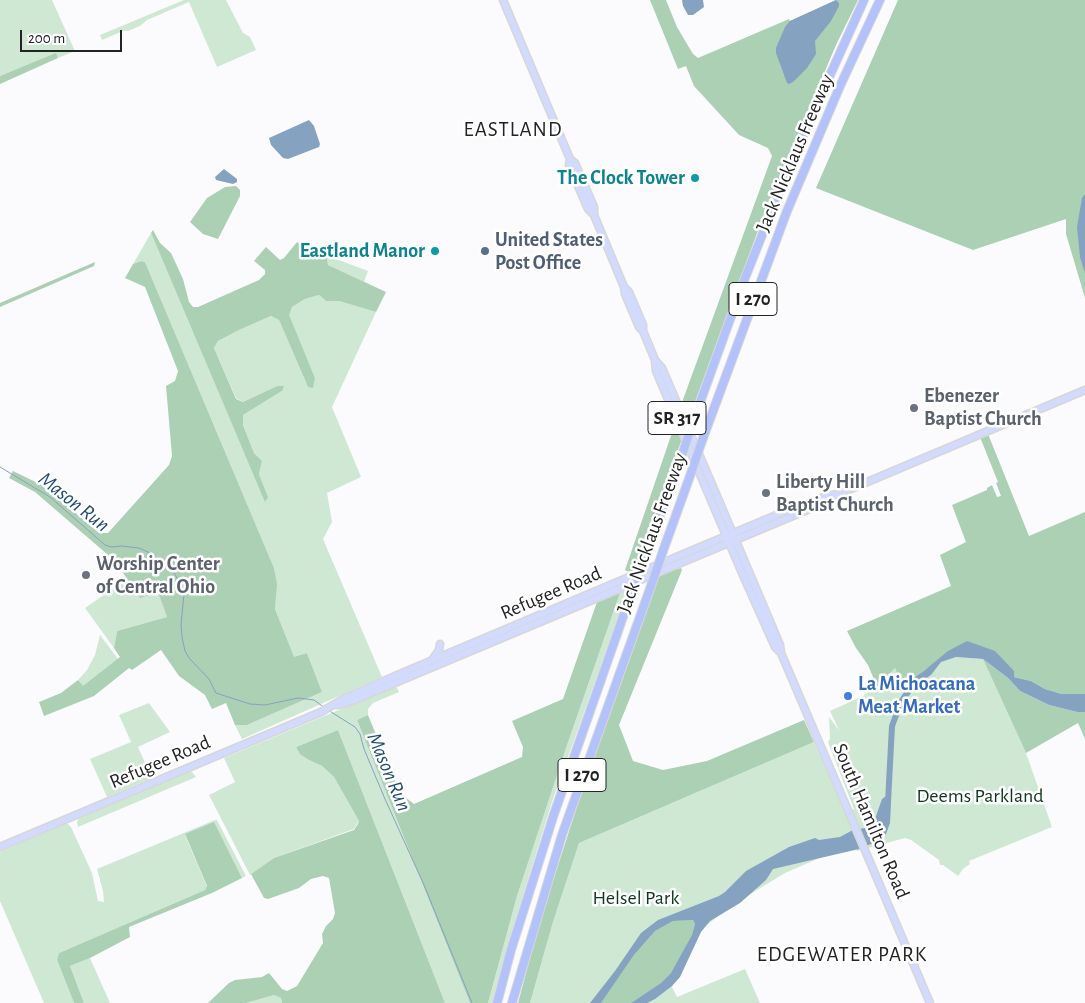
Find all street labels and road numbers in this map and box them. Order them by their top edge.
street label: Jack Nicklaus Freeway [751,71,839,235]
road number: I 270 [729,282,777,316]
road number: SR 317 [648,402,706,434]
street label: Jack Nicklaus Freeway [612,449,692,617]
street label: Refugee Road [497,561,605,625]
street label: Refugee Road [106,730,214,794]
street label: South Hamilton Road [827,740,915,902]
road number: I 270 [558,758,606,792]

